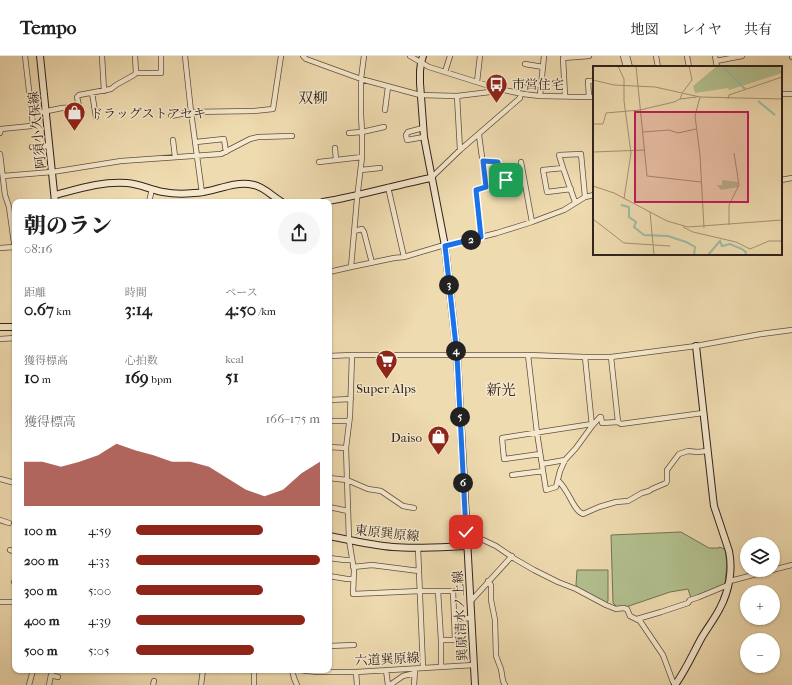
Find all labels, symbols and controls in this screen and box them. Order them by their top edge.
text: Tempo [20,17,76,39]
text: 地図 [631,21,659,38]
text: レイヤ [681,21,722,38]
text: 共有 [744,21,772,38]
inset map [593,66,782,255]
bus stop icon: 市営住宅 [484,71,510,104]
place label: 市営住宅 [512,77,564,92]
district label: 双柳 [298,89,328,107]
street label: 阿須小久保線 [25,90,49,170]
shop icon: ドラッグストアセキ [61,100,87,133]
place label: ドラッグストアセキ [90,106,206,121]
pin [489,163,523,197]
icon: arrive [495,169,517,191]
button: share [278,212,320,254]
text: 朝のラン [24,213,112,239]
pin: 2 [461,230,481,250]
text: 2 [468,233,474,246]
text: 08:16 [24,241,52,256]
pin: 3 [439,275,459,295]
text: 3 [447,278,451,291]
text: 距離 [24,286,46,299]
text: 時間 [125,286,147,299]
text: ペース [225,286,258,299]
text: 0.67 [24,299,54,319]
text: 3:14 [125,299,152,319]
text: 4:50 [225,299,256,319]
text: km [54,305,71,318]
text: /km [256,305,276,318]
pin: 4 [446,341,466,361]
text: 4 [453,344,459,357]
supermarket icon: Super Alps [373,347,399,380]
text: kcal [225,353,244,366]
text: 獲得標高 [24,354,68,367]
text: 心拍数 [125,354,158,367]
text: 51 [225,366,239,386]
text: 10 [24,367,39,387]
text: 169 [125,367,149,387]
text: m [39,373,51,386]
text: bpm [149,373,172,386]
place label: Super Alps [356,381,416,396]
district label: 新光 [486,381,516,399]
pin: 5 [450,407,470,427]
text: 5 [458,410,462,423]
text: 166–175 m [266,411,320,426]
text: 獲得標高 [24,414,76,429]
shop icon: Daiso [425,424,451,457]
place label: Daiso [391,430,422,445]
pin: 6 [453,473,473,493]
text: 6 [460,476,466,489]
pin [449,515,483,549]
icon: check [455,521,477,543]
street label: 東原巽原線 [354,522,420,544]
text: 100 m [24,523,57,538]
text: 4:59 [88,523,111,538]
map controls [740,537,780,673]
button: layers [740,537,780,577]
text: 200 m [24,553,59,568]
text: 4:33 [88,553,110,568]
street label: 巽原清水ノ上線 [450,570,470,662]
text: 300 m [24,583,57,598]
text: 5:00 [88,583,111,598]
button: + [740,585,780,625]
text: 400 m [24,613,60,628]
text: 4:39 [88,613,111,628]
button: − [740,633,780,673]
text: 500 m [24,643,58,658]
text: 5:05 [88,643,110,658]
street label: 六道巽原線 [354,650,420,668]

